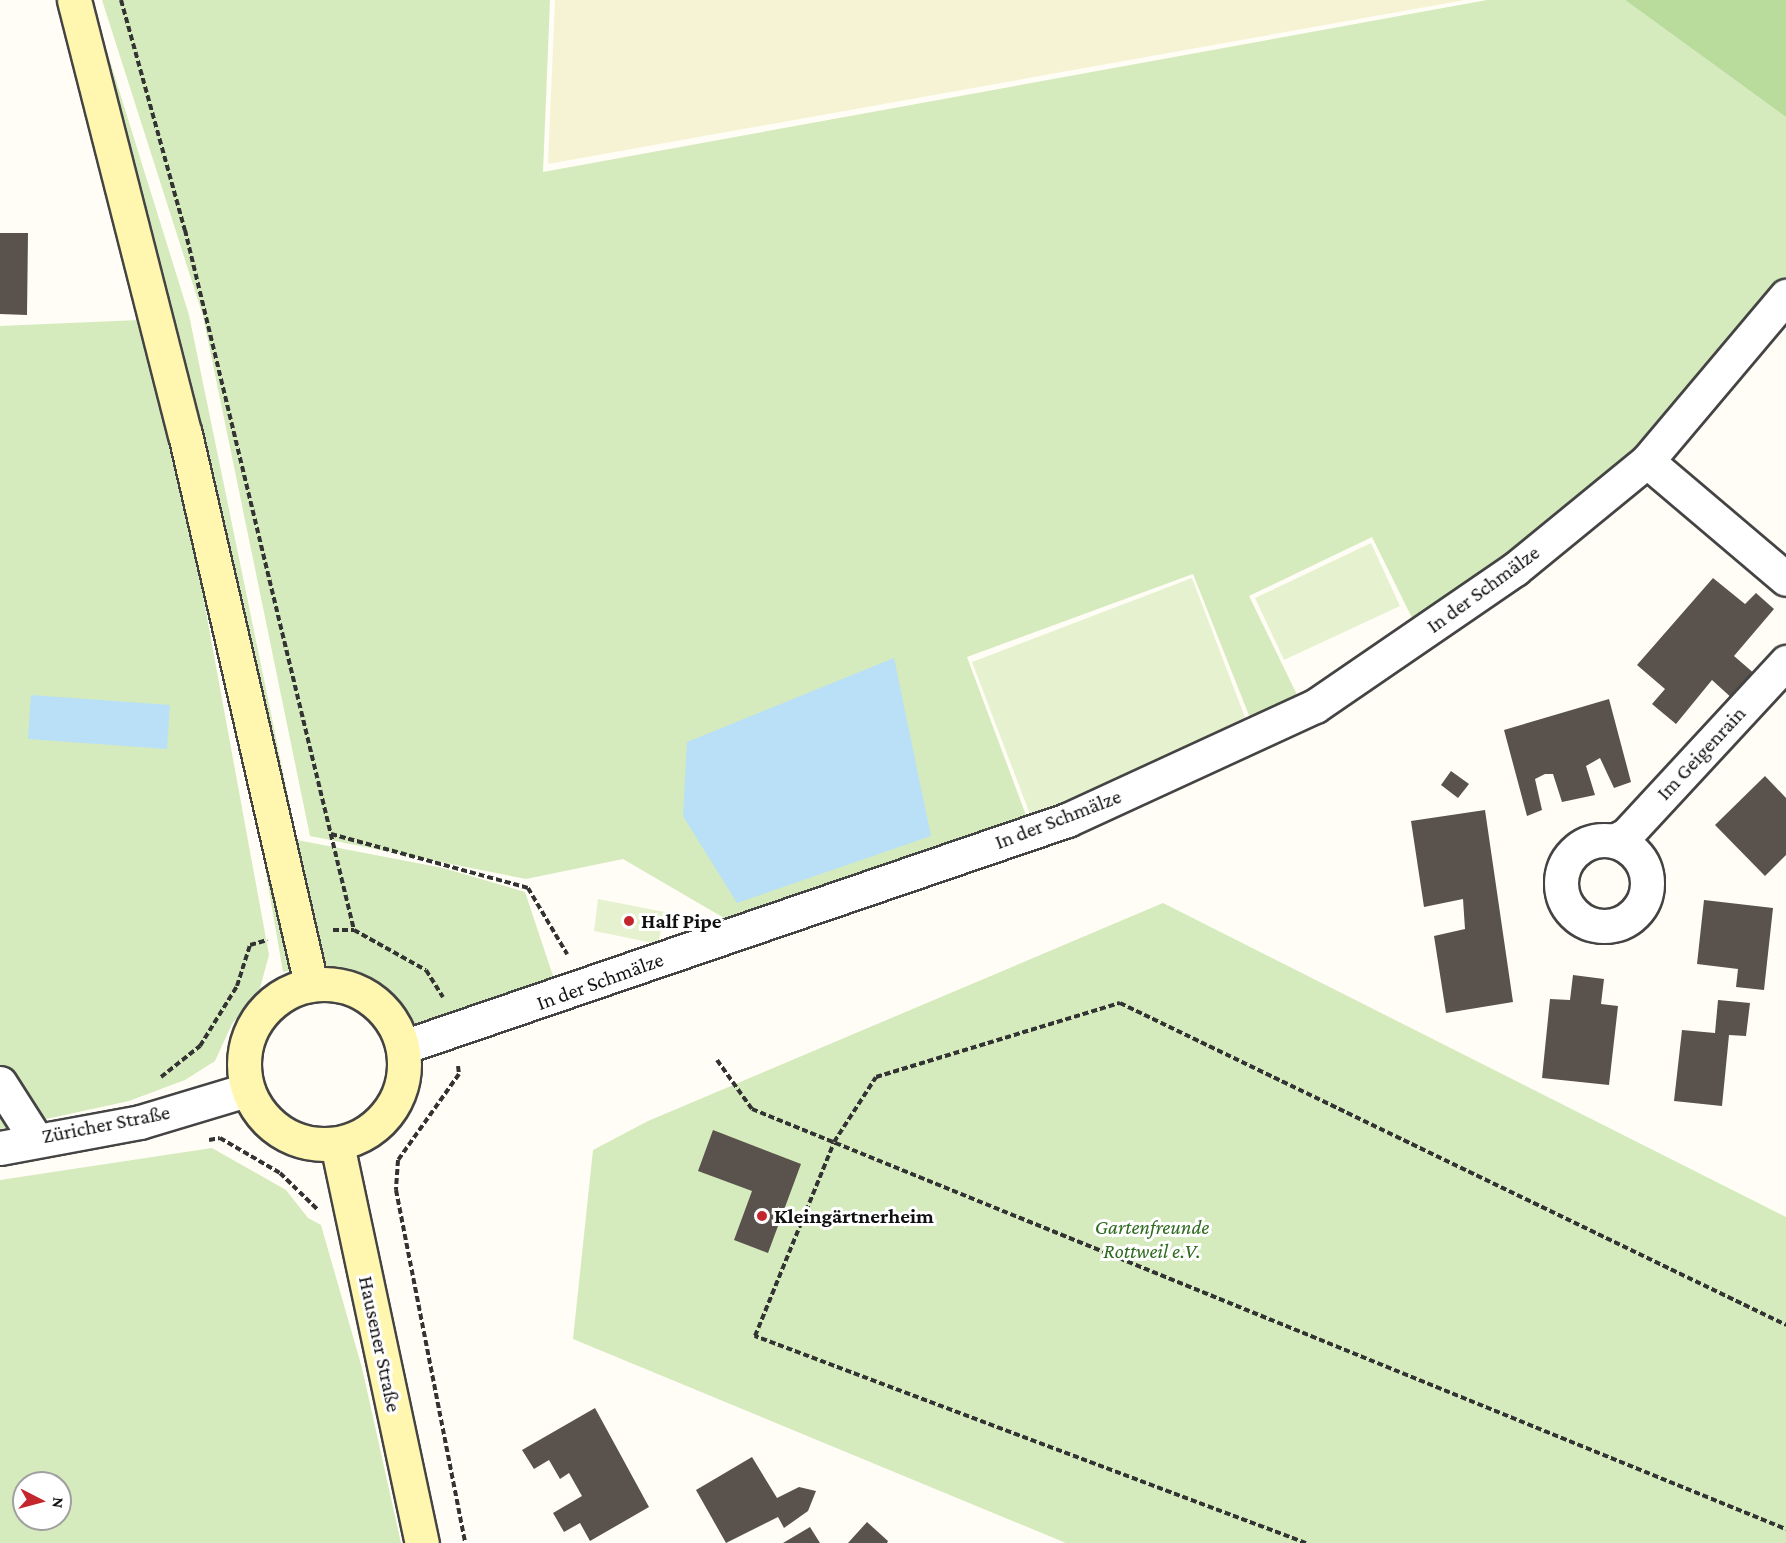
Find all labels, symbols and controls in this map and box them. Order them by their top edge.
street label: In der Schmälze [1422,540,1544,638]
street label: Im Geigenrain [1651,701,1751,805]
street label: In der Schmälze [991,783,1125,855]
place label: Half Pipe [641,908,722,934]
marker: Half Pipe [622,914,636,928]
street label: In der Schmälze [533,946,667,1016]
street label: Züricher Straße [40,1099,172,1149]
place label: Kleingärtnerheim [774,1203,934,1229]
marker: Kleingärtnerheim [755,1209,769,1223]
park label: Gartenfreunde Rottweil e.V. [1095,1214,1209,1264]
street label: Hausener Straße [353,1274,407,1414]
north arrow [12,1471,72,1531]
text: N [49,1496,67,1509]

